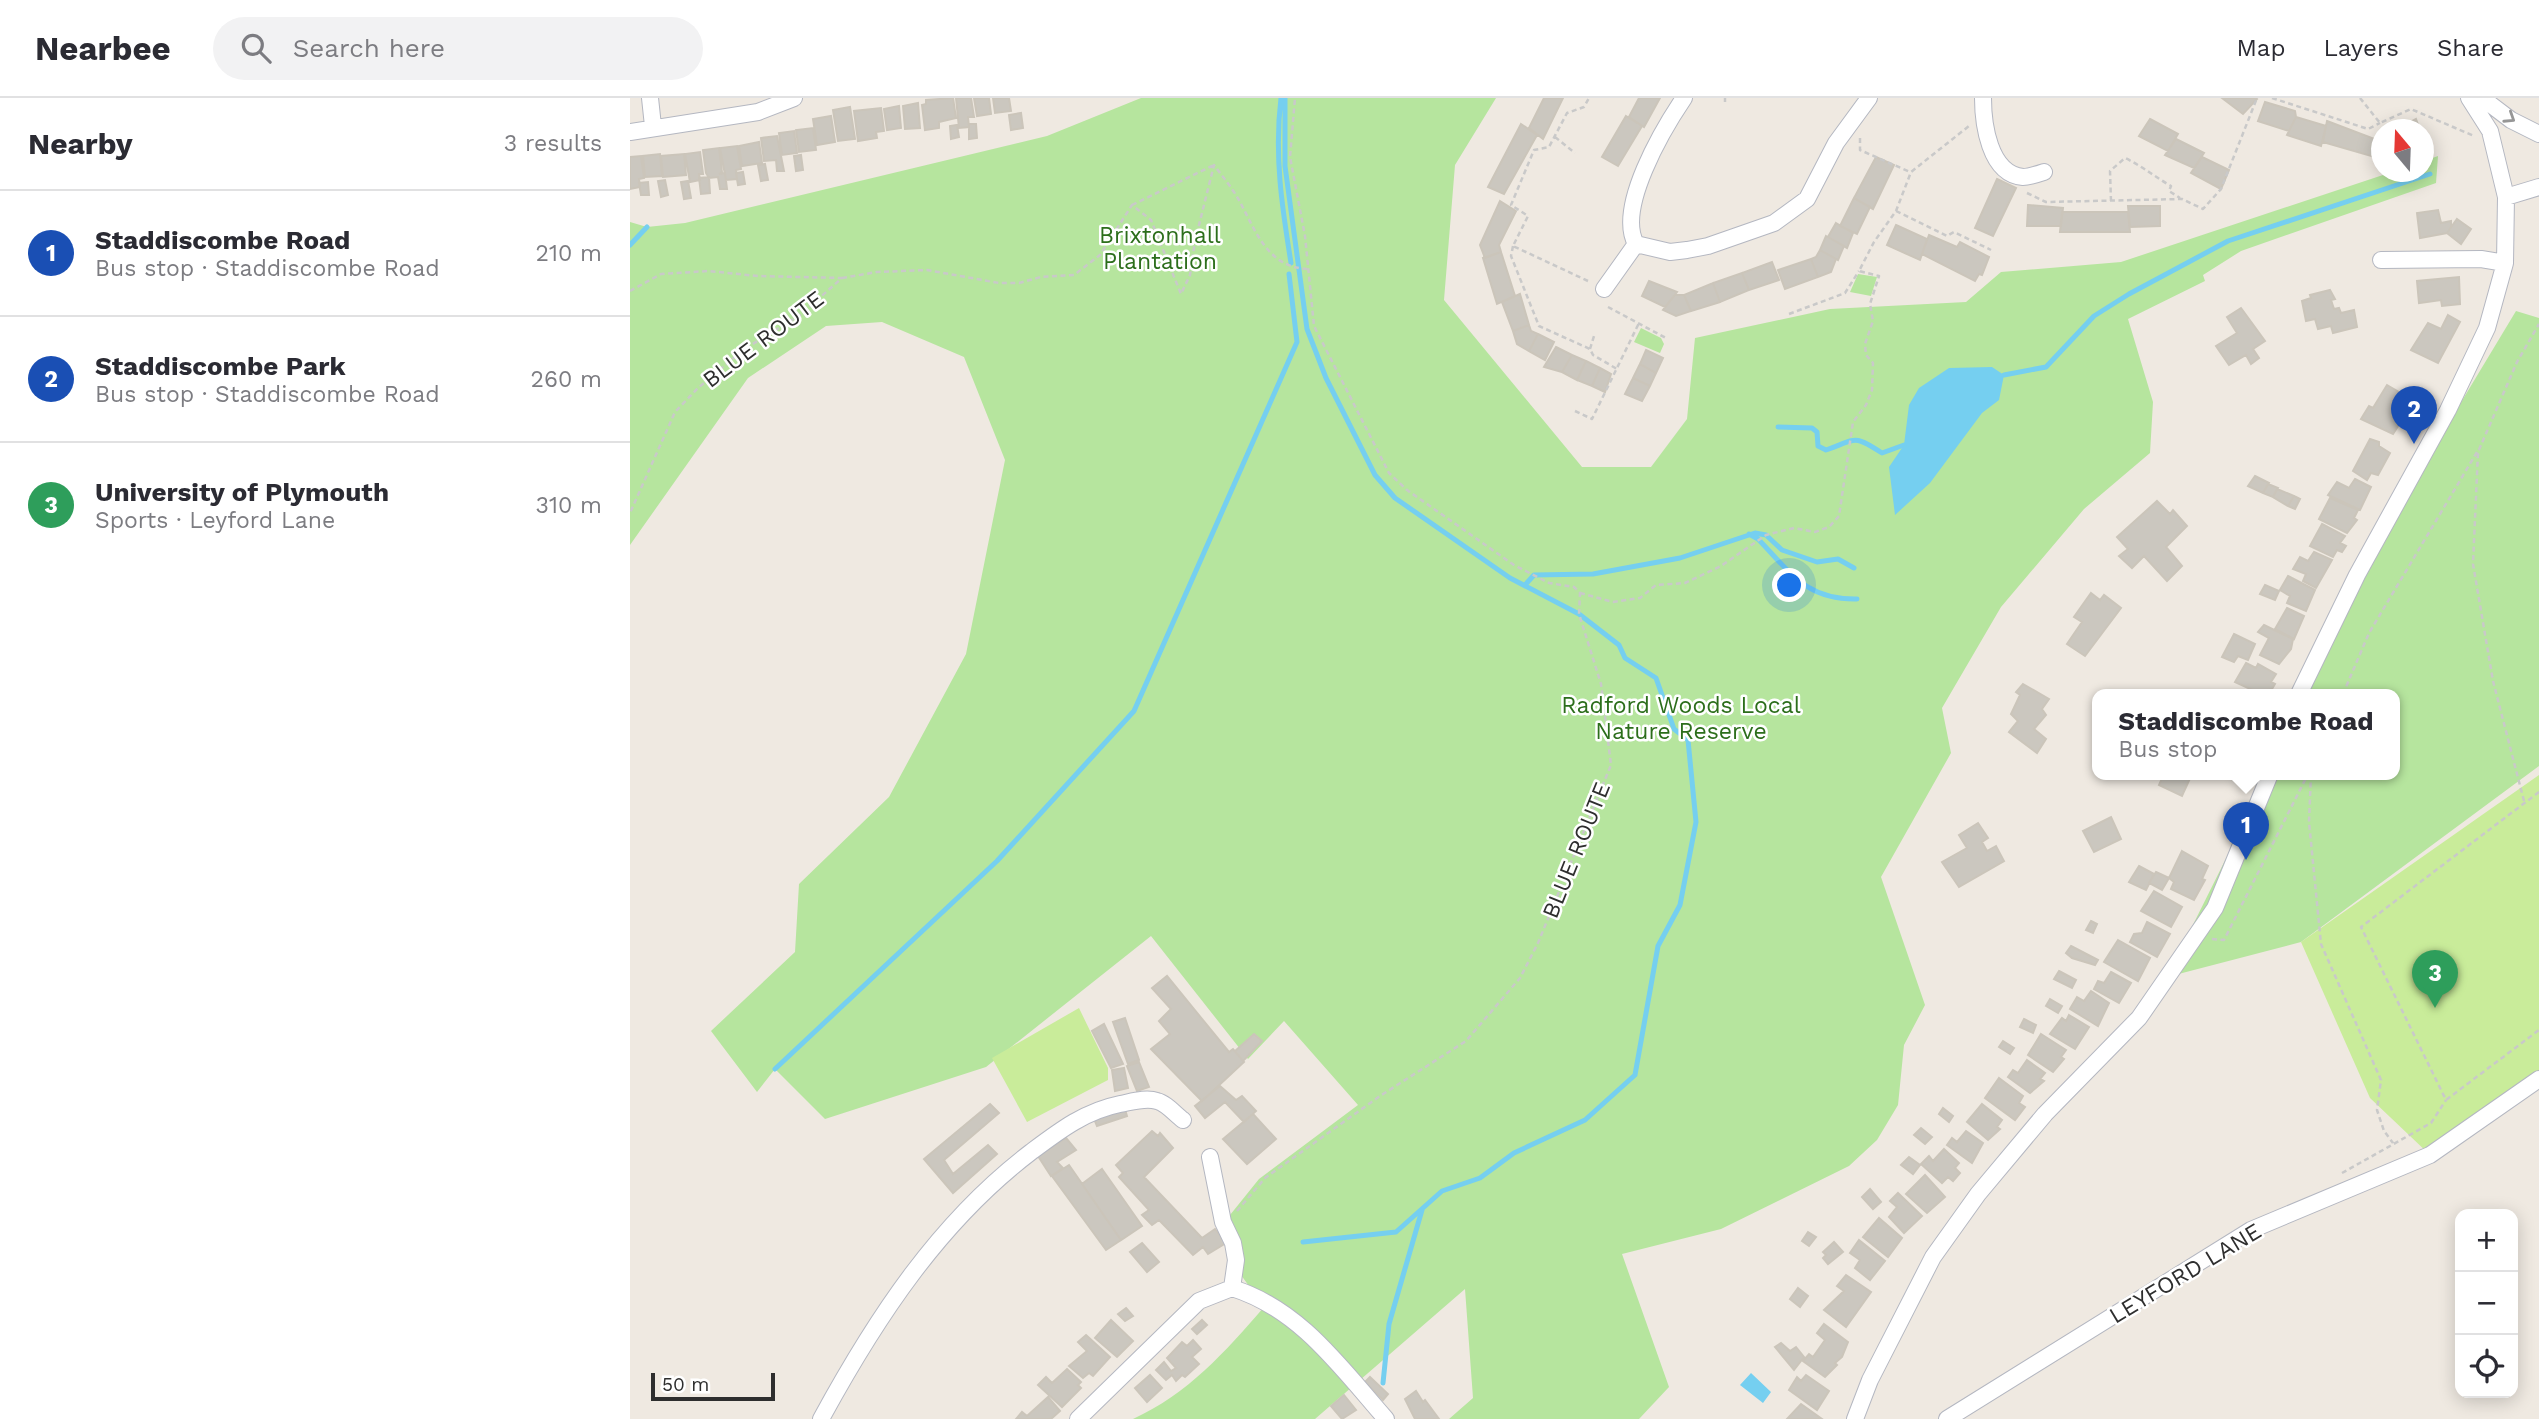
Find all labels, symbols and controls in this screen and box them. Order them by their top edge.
search box [213,17,703,80]
text: Nearbee [35,29,171,68]
icon: search [237,29,275,67]
text: Search here [293,33,445,63]
text: Map [2237,34,2285,62]
text: Layers [2323,34,2399,62]
text: Share [2437,34,2504,62]
one-way arrow [2502,109,2515,122]
north arrow [2371,119,2434,182]
text: Nearby [28,126,133,161]
text: 3 results [504,130,602,157]
park label: Brixtonhall Plantation [1099,222,1221,275]
text: Staddiscombe Road [95,225,350,255]
text: 1 [46,240,56,267]
text: 210 m [536,240,602,267]
text: Bus stop · Staddiscombe Road [95,255,440,282]
street label: BLUE ROUTE [698,285,829,394]
text: Staddiscombe Park [95,351,346,381]
text: 2 [44,366,58,393]
text: 260 m [531,366,602,393]
text: Bus stop · Staddiscombe Road [95,381,440,408]
pin: 2 [2391,386,2437,444]
text: University of Plymouth [95,477,389,507]
text: 3 [44,492,58,519]
text: 310 m [536,492,602,519]
text: Sports · Leyford Lane [95,507,335,534]
your location [1772,568,1806,602]
popup [2092,689,2400,780]
park label: Radford Woods Local Nature Reserve [1561,692,1801,745]
text: Staddiscombe Road [2118,706,2374,736]
text: Bus stop [2118,736,2218,763]
street label: BLUE ROUTE [1537,778,1616,922]
pin: 1 [2223,802,2269,860]
pin: 3 [2412,950,2458,1008]
map controls [2455,1209,2518,1398]
button: + [2455,1209,2518,1272]
street label: LEYFORD LANE [2104,1217,2266,1329]
button: − [2455,1272,2518,1335]
button: locate [2455,1335,2518,1398]
scale bar [651,1370,775,1402]
text: 50 m [662,1373,709,1396]

